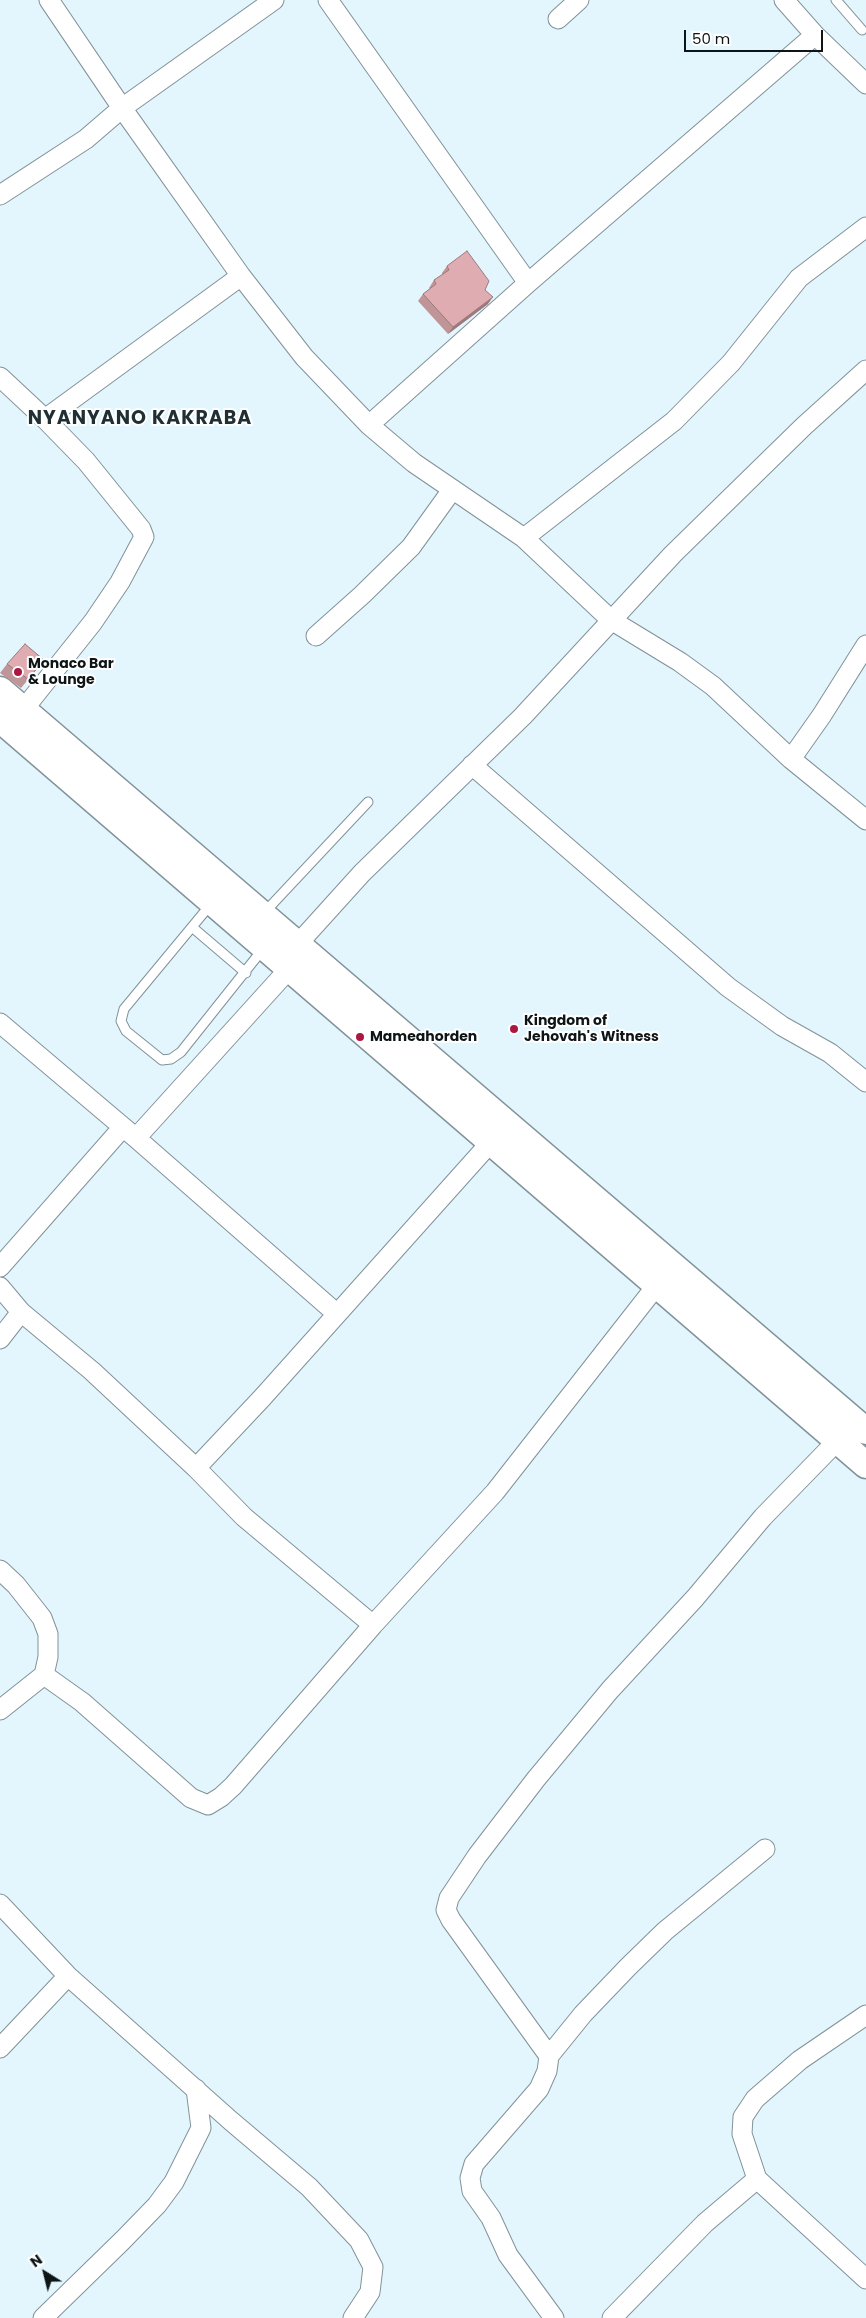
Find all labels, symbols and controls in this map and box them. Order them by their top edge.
scale bar [686,20,825,52]
text: 50 m [692,28,730,49]
district label: NYANYANO KAKRABA [26,408,254,430]
place label: Monaco Bar & Lounge [28,656,114,689]
marker: Monaco Bar & Lounge [12,666,24,678]
place label: Kingdom of Jehovah's Witness [524,1013,659,1046]
marker: Kingdom of Jehovah's Witness [508,1023,520,1035]
place label: Mameahorden [370,1029,477,1045]
marker: Mameahorden [354,1031,366,1043]
north arrow [20,2248,70,2298]
text: N [26,2250,46,2272]

